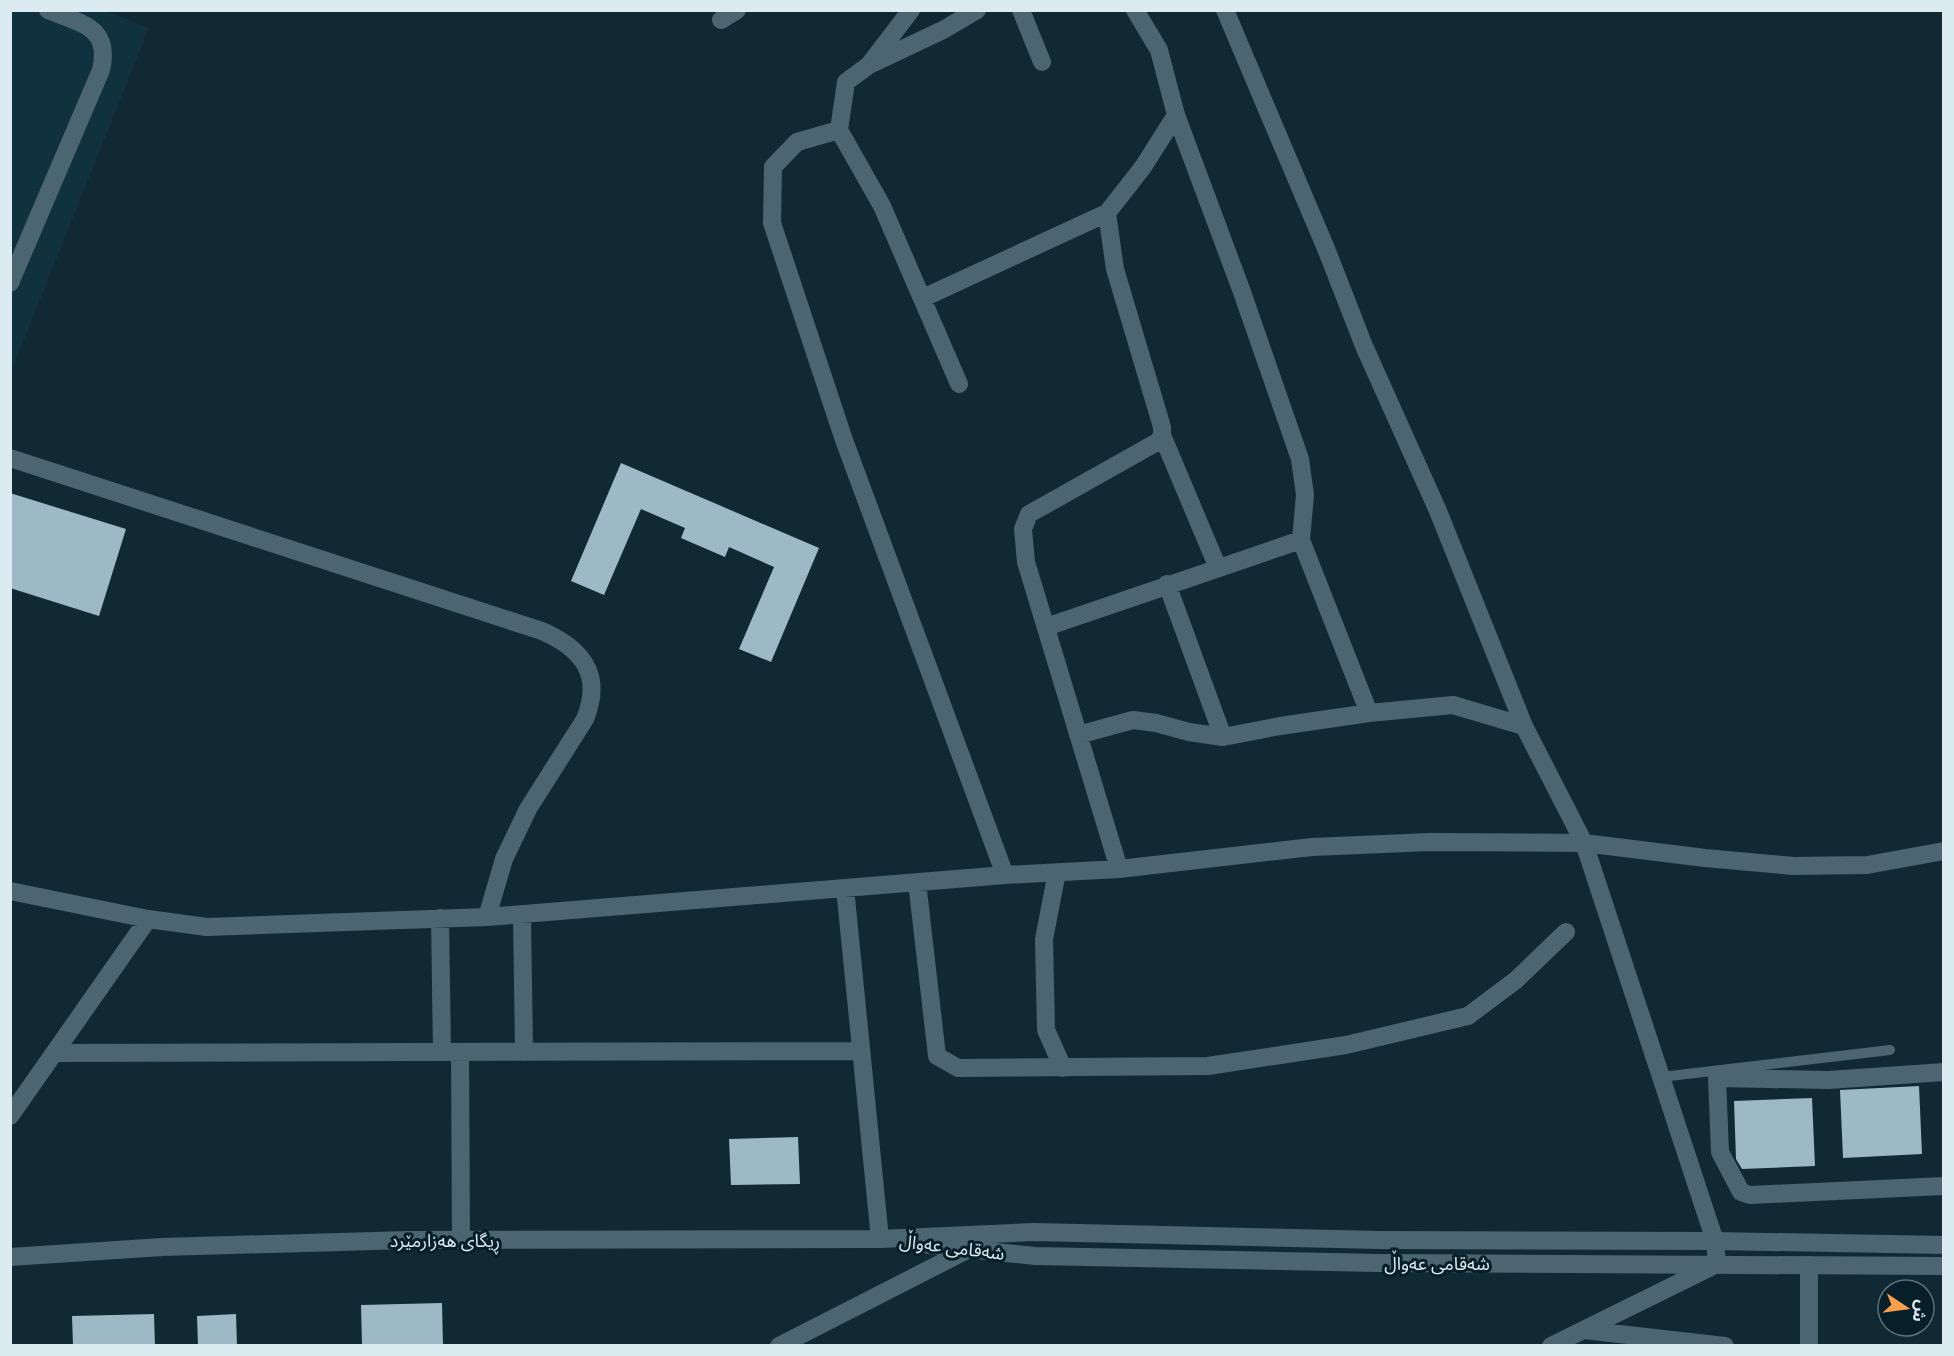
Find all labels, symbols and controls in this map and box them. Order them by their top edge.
street label: ڕیگای هەزارمێرد [390,1228,500,1255]
street label: شەقامی عەواڵ [898,1228,1006,1266]
street label: شەقامی عەواڵ [1384,1250,1490,1276]
north arrow [1876,1278,1936,1338]
text: ش [1907,1298,1934,1325]

